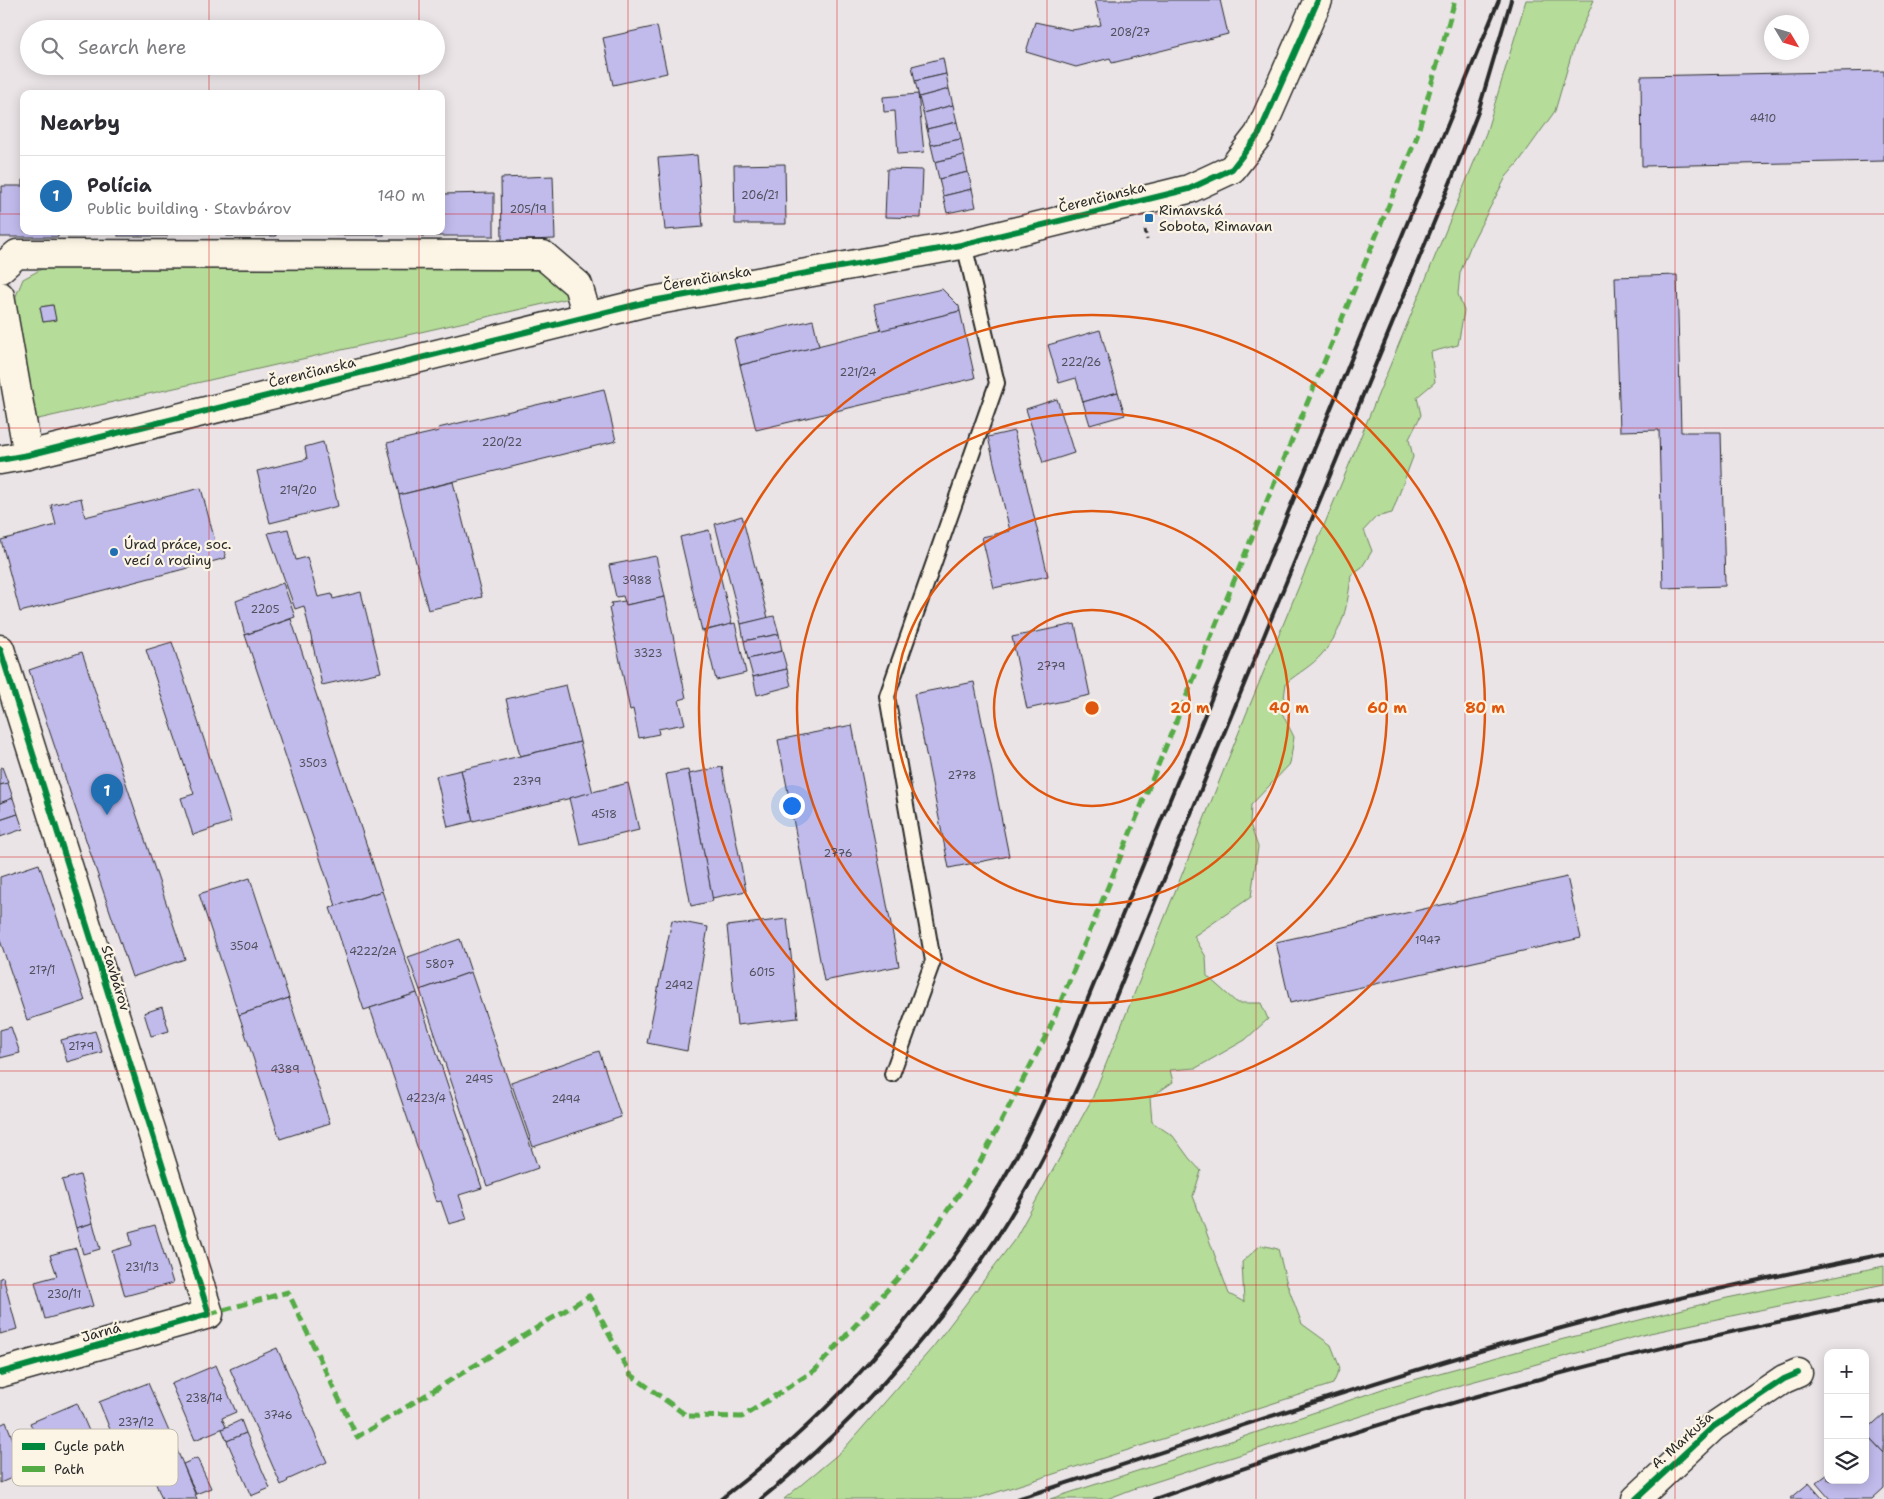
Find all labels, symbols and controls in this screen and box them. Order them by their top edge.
north arrow [1764,15,1809,60]
search box [20,20,445,75]
house number: 208/27 [1110,25,1151,40]
icon: search [38,34,66,62]
text: Search here [78,35,187,60]
text: Nearby [40,109,120,137]
house number: 4410 [1750,111,1776,126]
text: Polícia [87,173,152,198]
street label: Čerenčianska [1057,177,1148,216]
text: 1 [52,185,60,206]
text: 140 m [378,185,425,206]
house number: 206/21 [741,188,779,203]
text: Public building · Stavbárov [87,198,291,219]
place label: Rimavská Sobota, Rimavan [1159,201,1273,235]
house number: 205/19 [509,202,547,217]
marker: Rimavská Sobota, Rimavan [1143,212,1155,224]
street label: Čerenčianska [662,261,753,295]
street label: Čerenčianska [267,352,358,391]
house number: 222/26 [1061,355,1101,370]
house number: 221/24 [839,365,877,380]
house number: 220/22 [482,435,522,450]
house number: 219/20 [279,483,317,498]
place label: Úrad práce, soc. vecí a rodiny [124,535,231,569]
marker: Úrad práce, soc. vecí a rodiny [108,546,120,558]
house number: 3988 [622,573,652,588]
house number: 2205 [251,602,280,617]
house number: 3323 [634,646,662,661]
house number: 2779 [1037,659,1065,674]
text: 20 m [1170,698,1210,718]
text: 40 m [1269,698,1309,718]
text: 60 m [1367,698,1407,718]
text: 80 m [1465,698,1505,718]
centre of rings [1083,699,1101,717]
house number: 3503 [299,756,327,771]
house number: 2778 [948,768,976,783]
pin: 1 [91,774,123,815]
house number: 2379 [513,774,541,789]
your location [779,793,805,819]
house number: 4518 [591,807,617,822]
house number: 2776 [824,846,852,861]
house number: 1947 [1415,933,1441,948]
house number: 3504 [229,939,259,954]
street label: Stavbárov [97,943,135,1013]
house number: 4222/2A [349,944,397,959]
house number: 5807 [426,957,455,972]
house number: 217/1 [29,963,55,978]
house number: 6015 [749,965,775,980]
house number: 2492 [664,978,694,993]
house number: 2179 [68,1039,94,1054]
house number: 4389 [270,1062,300,1077]
house number: 2495 [465,1072,493,1087]
house number: 4223/4 [406,1091,446,1106]
house number: 2494 [551,1092,581,1107]
house number: 231/13 [125,1260,159,1275]
house number: 230/11 [47,1287,81,1302]
street label: Jarná [79,1318,123,1346]
map controls [1824,1349,1869,1484]
button: + [1824,1349,1869,1394]
house number: 238/14 [185,1391,223,1406]
button: − [1824,1394,1869,1439]
street label: A. Markuša [1647,1407,1717,1472]
house number: 3746 [263,1408,293,1423]
house number: 237/12 [118,1415,154,1430]
legend [12,1429,178,1486]
text: Cycle path [54,1437,125,1455]
button: layers [1824,1439,1869,1484]
text: Path [54,1460,85,1478]

